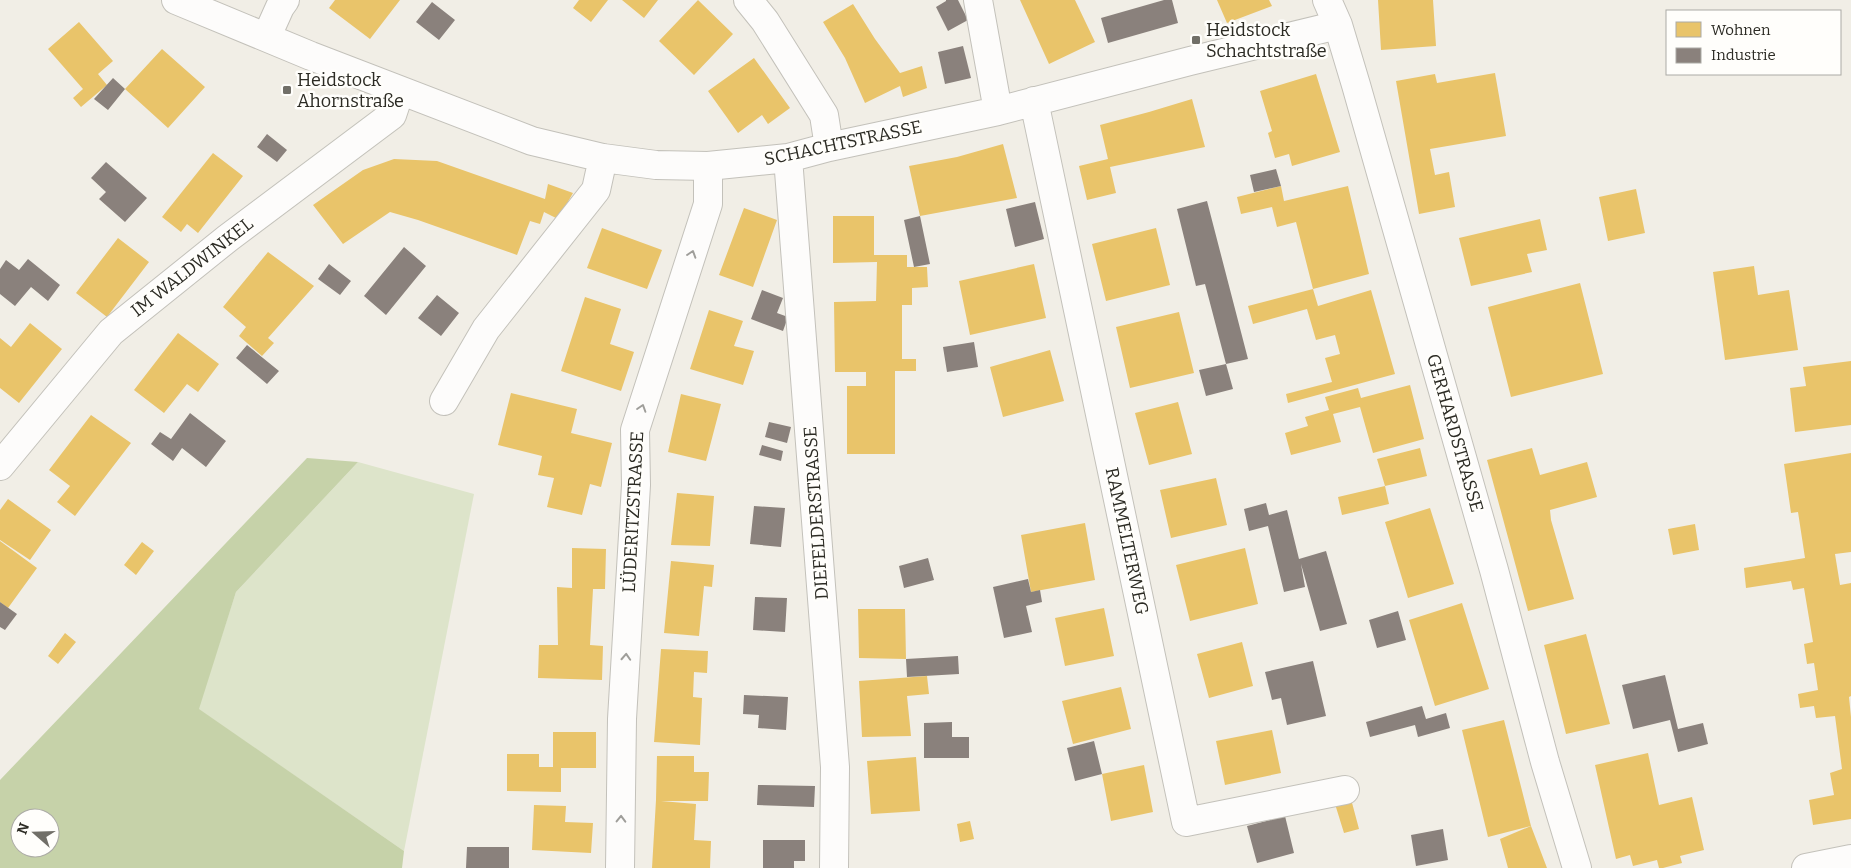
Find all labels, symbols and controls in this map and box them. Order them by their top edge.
legend [1666,10,1841,75]
place label: Heidstock Schachtstraße [1206,19,1327,62]
text: Wohnen [1711,21,1771,39]
marker: Heidstock Schachtstraße [1190,34,1202,46]
text: Industrie [1711,46,1776,64]
place label: Heidstock Ahornstraße [297,69,404,112]
marker: Heidstock Ahornstraße [281,84,293,96]
street label: SCHACHTSTRASSE [762,116,924,170]
street label: IM WALDWINKEL [127,212,257,321]
one-way arrow [686,250,696,258]
street label: GERHARDSTRASSE [1422,351,1488,515]
one-way arrow [636,405,646,413]
street label: DIEFELDERSTRASSE [799,425,833,601]
street label: LÜDERITZSTRASSE [618,431,648,593]
street label: RAMMELTERWEG [1101,465,1153,617]
one-way arrow [620,653,631,661]
north arrow [10,808,60,858]
one-way arrow [616,815,626,823]
text: N [13,821,33,837]

